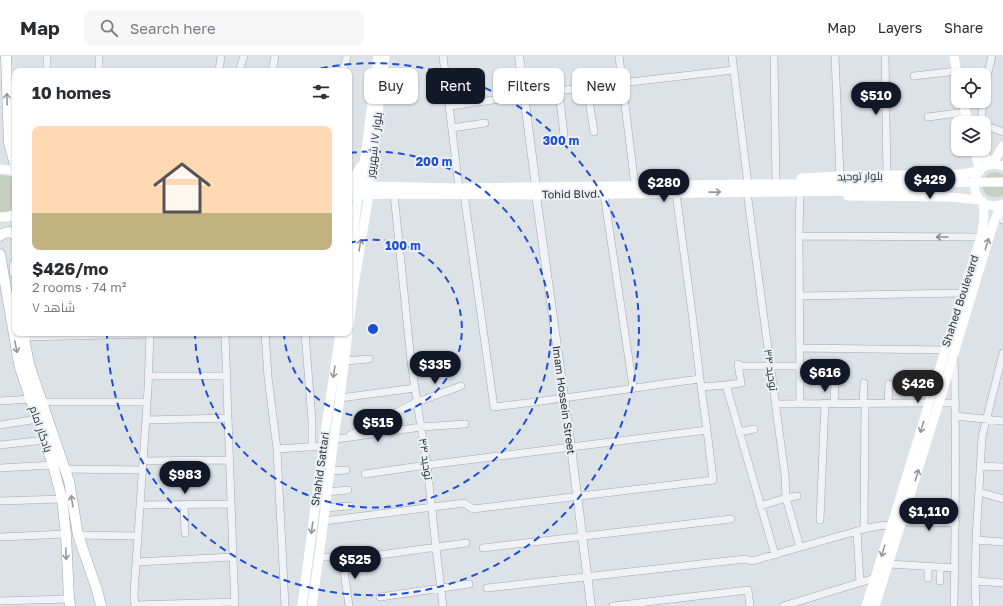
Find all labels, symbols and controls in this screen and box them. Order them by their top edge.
search box [84,10,364,46]
text: Map [20,16,60,39]
icon: search [98,17,120,39]
text: Search here [130,19,216,37]
text: Map [827,19,856,36]
text: Layers [878,19,922,36]
text: Share [944,19,983,36]
chip: Buy [364,68,418,104]
chip: Rent [426,68,485,104]
chip: Filters [493,68,564,104]
chip: New [572,68,630,104]
map controls [951,68,991,156]
button: locate [951,68,991,108]
icon: filters [310,81,332,103]
text: 10 homes [32,82,111,103]
pin: $510 [852,82,900,116]
text: $510 [860,87,892,103]
one-way arrow [4,93,11,106]
street label: بلوار ۱۷ شهریور [363,111,385,180]
button: layers [951,116,991,156]
text: 300 m [543,133,579,148]
icon: home [146,152,218,224]
text: 200 m [416,154,452,169]
pin: $429 [906,166,954,200]
pin: $280 [640,169,688,203]
street label: بلوار توحید [837,169,883,183]
text: $429 [913,171,947,187]
text: $280 [647,174,681,190]
street label: Tohid Blvd. [542,186,600,201]
one-way arrow [708,188,721,196]
one-way arrow [936,233,949,241]
text: 100 m [385,238,421,253]
one-way arrow [984,238,991,251]
one-way arrow [356,239,364,252]
street label: Shahed Boulevard [939,253,981,348]
text: $426/mo [32,258,108,279]
text: 2 rooms · 74 m² [32,279,126,295]
text: شاهد ۷ [32,299,75,315]
centre of rings [366,322,380,336]
one-way arrow [12,340,20,353]
street label: Imam Hossein Street [550,345,579,455]
street label: توحید ۳۴ [761,348,781,392]
pin: $335 [411,351,459,385]
text: $335 [419,356,451,372]
pin: $616 [801,359,849,393]
text: $616 [809,364,841,380]
one-way arrow [330,365,338,378]
pin: $426 [894,370,942,404]
text: $426 [901,375,935,391]
street label: یادگار امام [26,404,55,454]
pin: $515 [354,409,402,443]
text: $515 [362,414,394,430]
one-way arrow [918,420,925,433]
street label: Shahid Sattari [308,431,331,507]
street label: توحید ۴۴ [416,437,436,481]
pin: $983 [161,461,209,495]
text: $983 [168,466,202,482]
one-way arrow [914,469,921,482]
one-way arrow [68,495,76,508]
pin: $1,110 [896,498,962,532]
text: $1,110 [908,503,950,519]
one-way arrow [308,521,316,534]
one-way arrow [879,544,886,557]
pin: $525 [331,546,379,580]
one-way arrow [63,547,70,560]
text: $525 [339,551,371,567]

